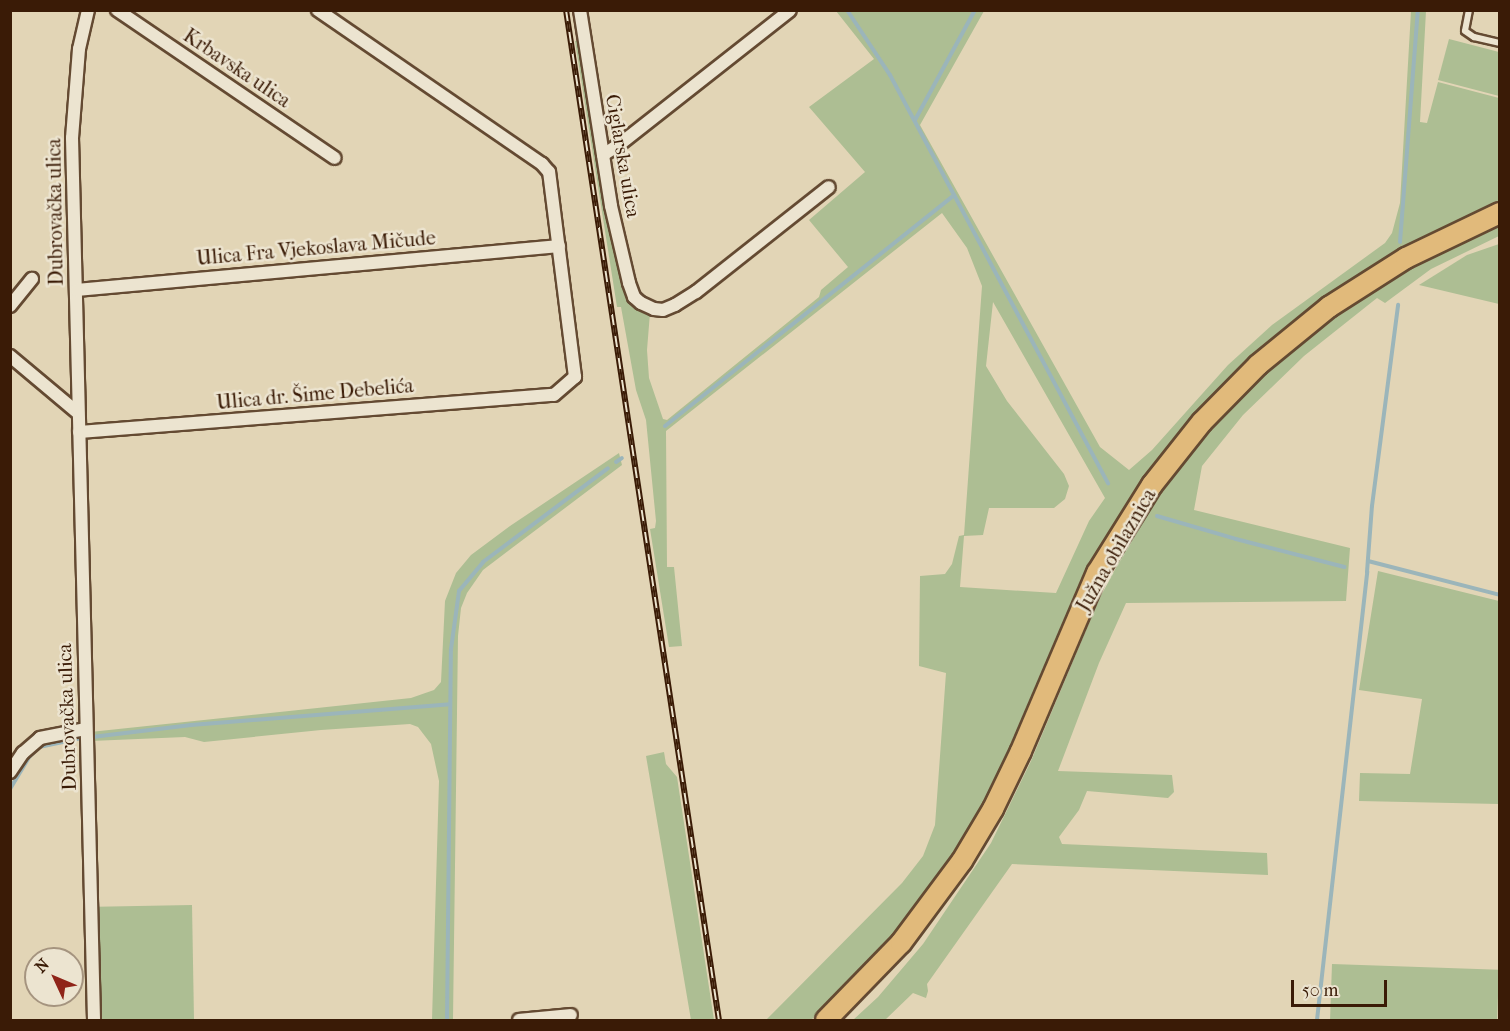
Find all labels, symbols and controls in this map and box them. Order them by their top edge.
street label: Krbavska ulica [179,23,295,113]
street label: Ciglarska ulica [600,92,646,220]
street label: Dubrovačka ulica [42,138,68,286]
street label: Ulica Fra Vjekoslava Mičude [195,226,437,270]
street label: Ulica dr. Šime Debelića [215,373,415,415]
street label: Južna obilaznica [1071,484,1161,616]
street label: Dubrovačka ulica [52,643,82,791]
north arrow [24,947,84,1007]
text: N [31,955,53,977]
scale bar [1294,968,1390,1006]
text: 50 m [1302,980,1338,1001]

